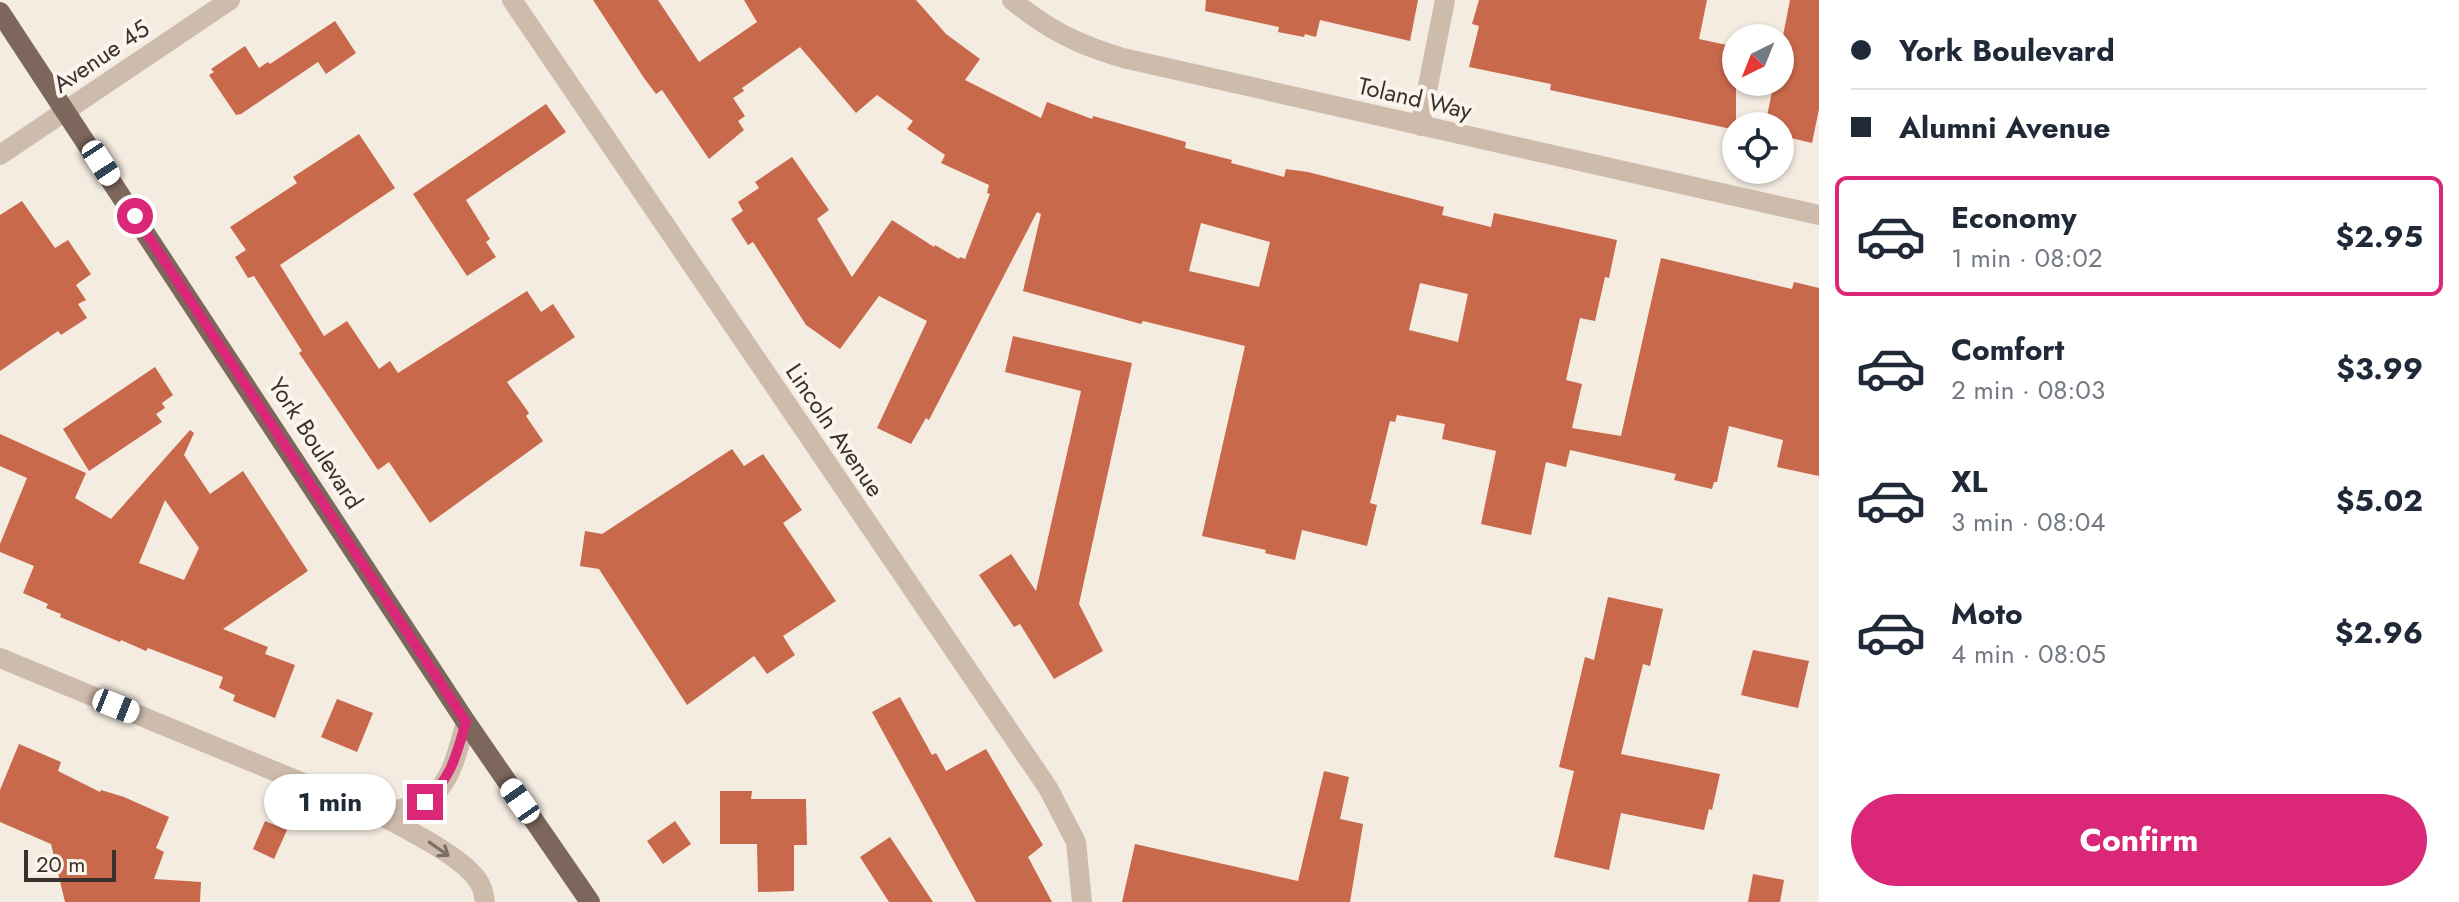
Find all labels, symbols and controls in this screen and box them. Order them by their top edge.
street label: Avenue 45 [46,11,156,101]
north arrow [1722,24,1794,96]
map controls [1722,24,1794,184]
text: York Boulevard [1899,29,2115,72]
street label: Toland Way [1355,68,1476,128]
text: Alumni Avenue [1899,106,2110,149]
button: locate [1722,112,1794,184]
car [78,136,124,190]
text: Economy [1951,196,2077,239]
route start [117,198,153,234]
icon: car [1855,200,1927,272]
text: $2.95 [2336,215,2423,258]
text: 1 min · 08:02 [1951,239,2103,277]
text: Comfort [1951,328,2064,371]
icon: car [1855,332,1927,404]
text: $3.99 [2336,347,2423,390]
street label: Lincoln Avenue [777,356,893,504]
street label: York Boulevard [260,370,372,516]
text: 2 min · 08:03 [1951,371,2105,409]
text: XL [1951,460,1987,503]
icon: car [1855,464,1927,536]
text: $5.02 [2336,479,2423,522]
text: 3 min · 08:04 [1951,503,2105,541]
text: Moto [1951,592,2023,635]
icon: car [1855,596,1927,668]
text: $2.96 [2335,611,2423,654]
text: 4 min · 08:05 [1951,635,2106,673]
car [89,686,143,726]
callout: 1 min [265,774,397,830]
car [496,774,544,828]
text: 1 min [298,783,362,821]
route end [407,784,443,820]
button: Confirm [1851,794,2427,886]
one-way arrow [428,841,450,857]
scale bar [24,846,116,882]
text: 20 m [36,848,85,880]

